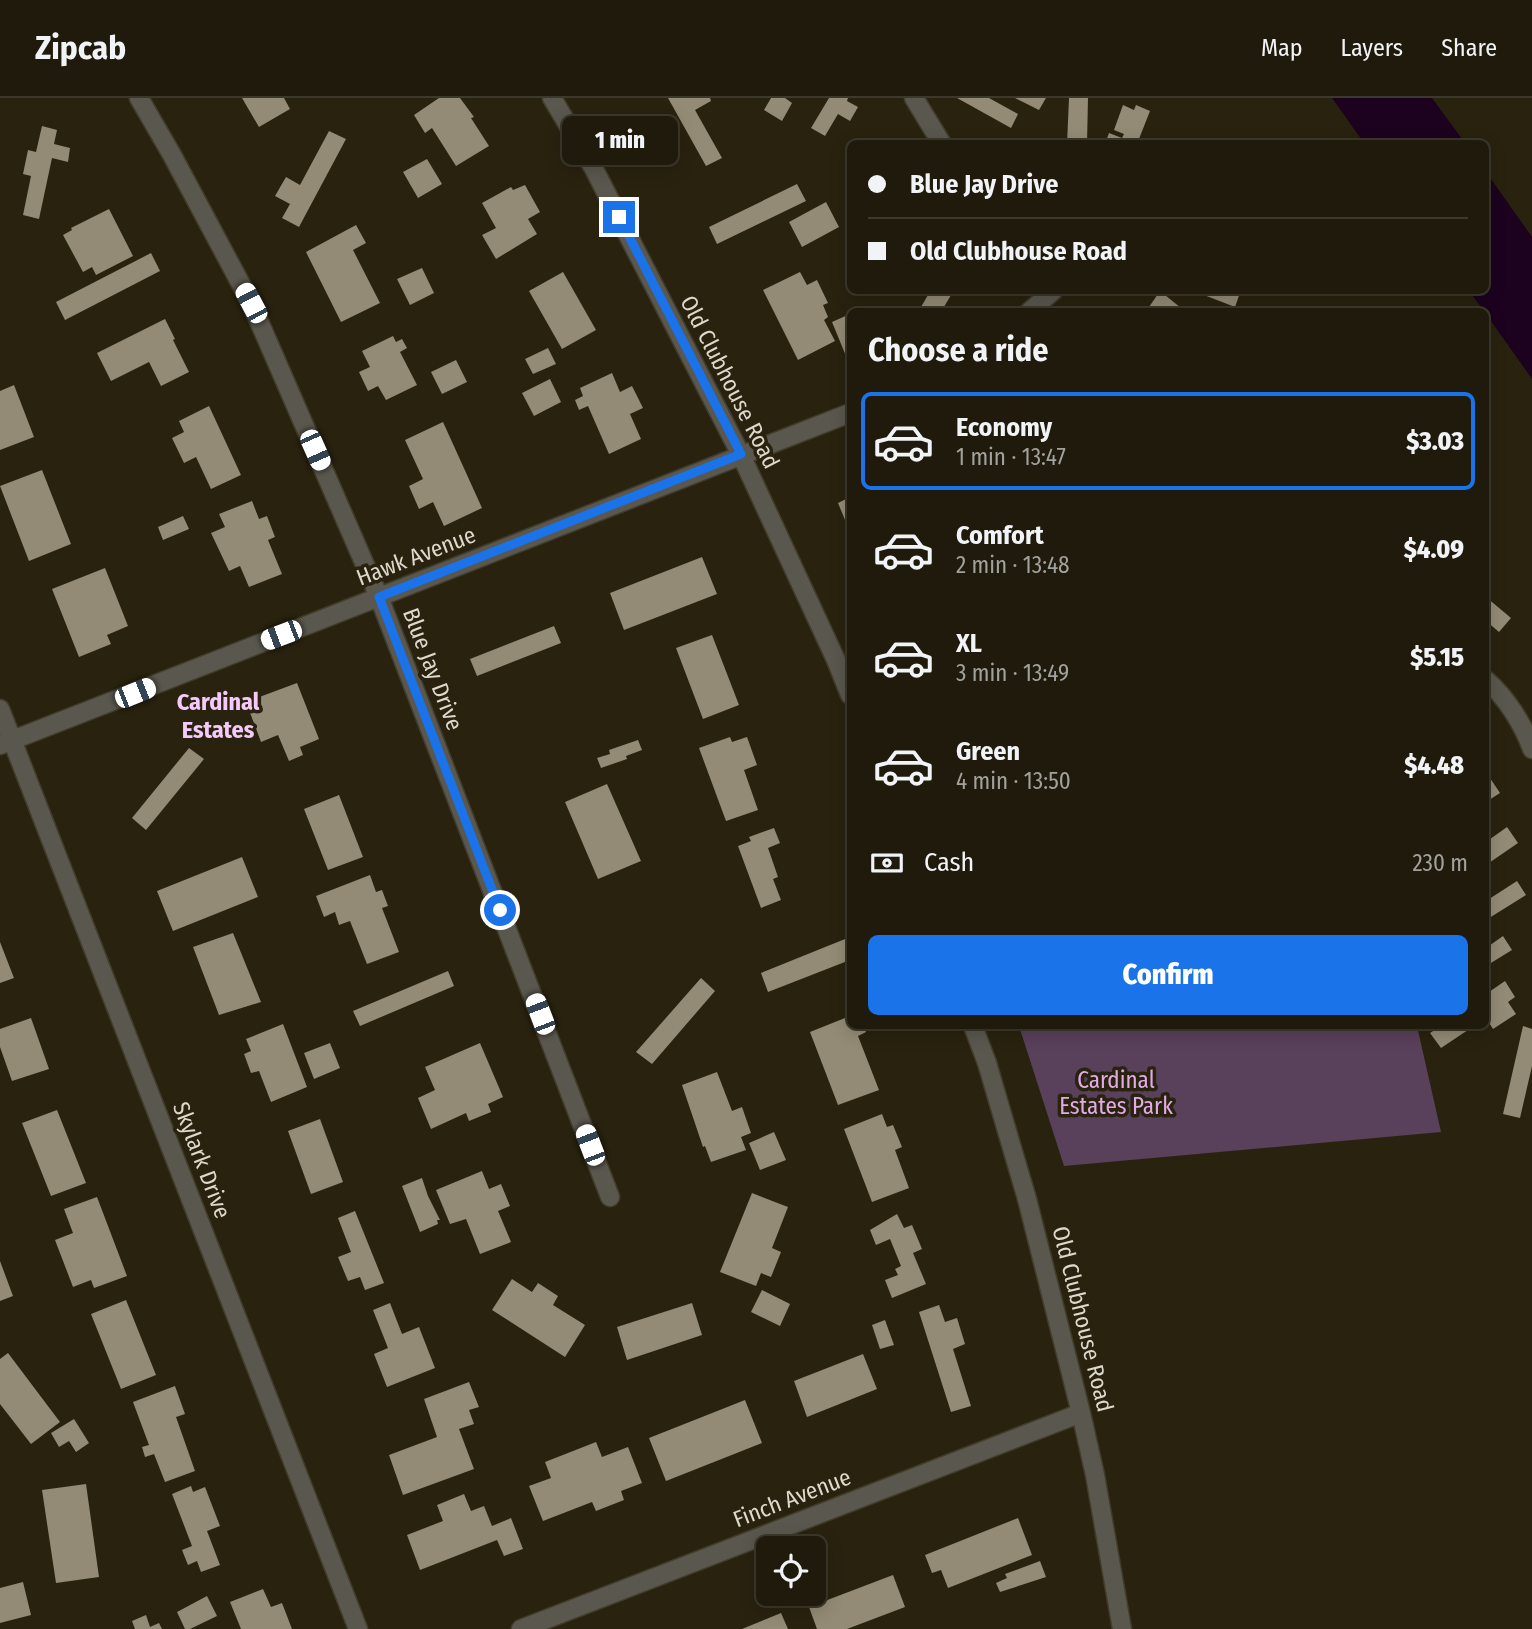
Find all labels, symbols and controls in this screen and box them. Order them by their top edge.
text: Zipcab [35,28,126,68]
text: Map [1261,34,1303,62]
text: Layers [1341,34,1403,62]
text: Share [1441,34,1497,62]
callout: 1 min [561,116,677,164]
text: 1 min [595,126,645,154]
text: Blue Jay Drive [910,169,1059,200]
route end [603,201,635,233]
text: Old Clubhouse Road [910,236,1127,267]
car [232,280,271,326]
street label: Old Clubhouse Road [674,291,786,473]
text: Choose a ride [868,331,1049,369]
icon: car [872,410,935,473]
text: Economy [956,412,1052,443]
text: $3.03 [1406,426,1464,457]
car [297,427,334,473]
text: 1 min · 13:47 [956,443,1066,471]
icon: car [872,518,935,581]
street label: Hawk Avenue [352,520,480,592]
text: Comfort [956,520,1044,551]
text: $4.09 [1404,534,1464,565]
text: 2 min · 13:48 [956,551,1070,579]
street label: Blue Jay Drive [397,604,469,734]
car [258,618,305,652]
icon: car [872,626,935,689]
text: XL [956,628,982,659]
text: $5.15 [1410,642,1464,673]
text: 3 min · 13:49 [956,659,1069,687]
car [112,675,159,711]
district label: Cardinal Estates [177,688,260,744]
icon: car [872,734,935,797]
text: Green [956,736,1020,767]
text: $4.48 [1404,750,1464,781]
text: 4 min · 13:50 [956,767,1071,795]
icon: cash [868,844,906,882]
text: Cash [924,847,974,878]
text: 230 m [1412,849,1468,877]
route start [484,894,516,926]
button: Confirm [868,935,1468,1015]
car [523,991,558,1037]
park label: Cardinal Estates Park [1059,1066,1173,1120]
street label: Skylark Drive [167,1098,237,1222]
car [573,1122,608,1168]
street label: Old Clubhouse Road [1046,1223,1120,1415]
street label: Finch Avenue [729,1463,855,1533]
map controls [756,1536,826,1606]
button: locate [756,1536,826,1606]

